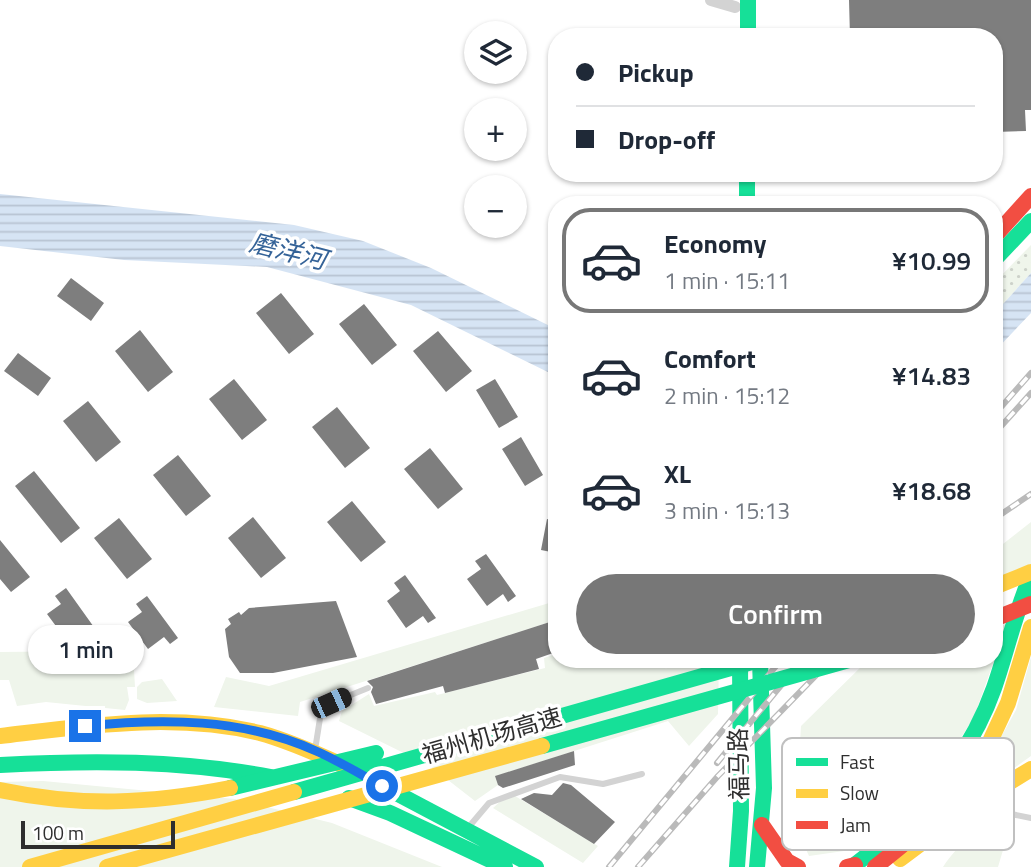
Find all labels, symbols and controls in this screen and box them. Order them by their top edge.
map controls [464,21,527,238]
button: layers [464,21,527,84]
text: Pickup [618,53,694,92]
button: + [464,98,527,161]
text: Drop-off [618,120,715,159]
button: − [464,175,527,238]
water label: 磨洋河 [246,222,336,280]
text: Economy [664,224,766,263]
icon: car [580,229,643,292]
text: ¥10.99 [892,241,971,280]
text: 1 min · 15:11 [664,263,790,298]
text: Comfort [664,339,756,378]
icon: car [580,344,643,407]
text: ¥14.83 [892,356,971,395]
text: 2 min · 15:12 [664,378,790,413]
text: XL [664,454,691,493]
icon: car [580,459,643,522]
text: ¥18.68 [892,471,971,510]
text: 3 min · 15:13 [664,493,790,528]
button: Confirm [576,574,975,654]
callout: 1 min [27,624,143,674]
text: 1 min [58,632,114,667]
car [308,685,355,721]
street label: 福州机场高速 [418,698,566,772]
route end [69,710,101,742]
street label: 福马路 [719,728,757,800]
legend [782,738,1014,850]
text: Fast [840,747,875,776]
route start [366,770,398,802]
text: Slow [840,778,879,807]
text: Jam [840,810,871,839]
scale bar [21,818,175,850]
text: 100 m [32,818,84,847]

